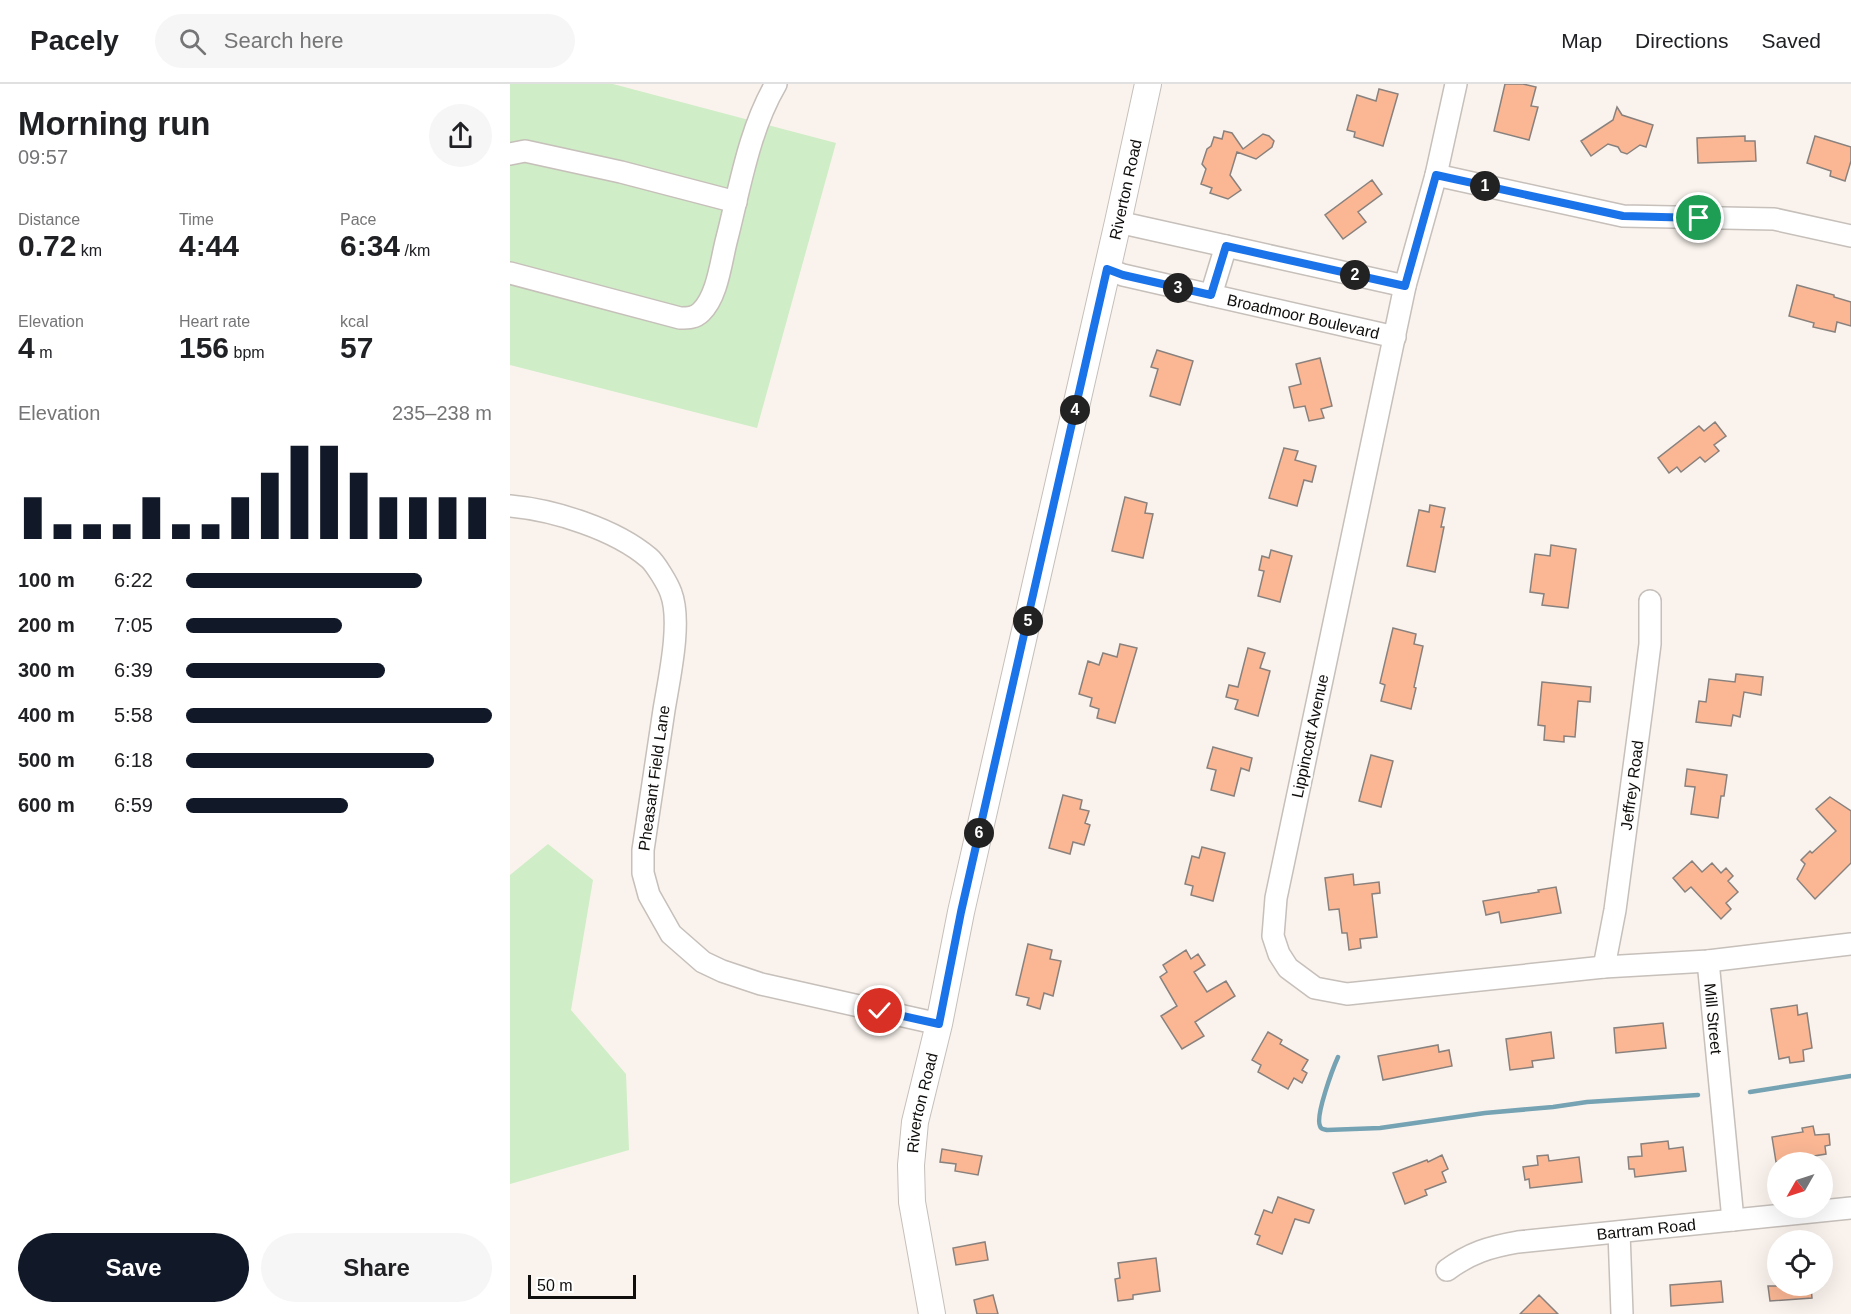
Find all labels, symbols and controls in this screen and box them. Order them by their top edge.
search box [155,14,575,68]
text: Pacely [30,25,119,56]
icon: search [176,25,209,58]
text: Search here [224,28,344,53]
text: Map [1561,29,1602,52]
text: Directions [1635,29,1728,52]
text: Saved [1761,29,1821,52]
button: share [429,104,492,167]
text: Morning run [18,105,210,142]
street label: Riverton Road [1106,138,1144,241]
text: 09:57 [18,146,68,168]
pin: 1 [1470,171,1500,201]
text: 1 [1481,177,1489,194]
pin [1673,192,1724,243]
icon: arrive [1682,201,1715,234]
text: Distance [18,211,80,228]
text: Time [179,211,214,228]
text: Pace [340,211,376,228]
text: 0.72 [18,229,76,262]
text: 4:44 [179,229,239,262]
text: 6:34 [340,229,400,262]
text: km [76,242,102,259]
text: /km [400,242,430,259]
pin: 2 [1340,260,1370,290]
text: 2 [1351,266,1359,283]
pin: 3 [1163,273,1193,303]
text: 3 [1174,279,1182,296]
street label: Broadmoor Boulevard [1225,291,1381,342]
text: Elevation [18,313,84,330]
text: Heart rate [179,313,250,330]
text: kcal [340,313,368,330]
text: 4 [18,331,35,364]
text: 156 [179,331,229,364]
text: 57 [340,331,373,364]
text: m [35,344,52,361]
text: bpm [229,344,265,361]
pin: 4 [1060,395,1090,425]
text: 4 [1071,401,1079,418]
text: Elevation [18,402,100,424]
text: 235–238 m [392,402,492,424]
text: 100 m [18,569,75,591]
text: 6:22 [114,569,153,591]
pin: 5 [1013,606,1043,636]
text: 5 [1024,612,1032,629]
text: 200 m [18,614,75,636]
text: 7:05 [114,614,153,636]
text: 300 m [18,659,75,681]
text: 6:39 [114,659,153,681]
street label: Lippincott Avenue [1289,672,1331,799]
text: 400 m [18,704,75,726]
text: 5:58 [114,704,153,726]
street label: Pheasant Field Lane [635,704,673,852]
street label: Jeffrey Road [1617,739,1646,831]
text: 500 m [18,749,75,771]
text: 6:18 [114,749,153,771]
text: 600 m [18,794,75,816]
text: 6:59 [114,794,153,816]
pin: 6 [964,818,994,848]
text: 6 [975,824,983,841]
street label: Mill Street [1702,982,1726,1056]
pin [854,985,905,1036]
icon: check [863,994,896,1027]
street label: Riverton Road [904,1051,940,1154]
north arrow [1767,1152,1833,1218]
map controls [1767,1152,1833,1296]
street label: Bartram Road [1596,1215,1697,1242]
button: locate [1767,1230,1833,1296]
button: Save [18,1233,249,1302]
button: Share [261,1233,492,1302]
scale bar [528,1272,636,1300]
text: 50 m [537,1277,573,1294]

